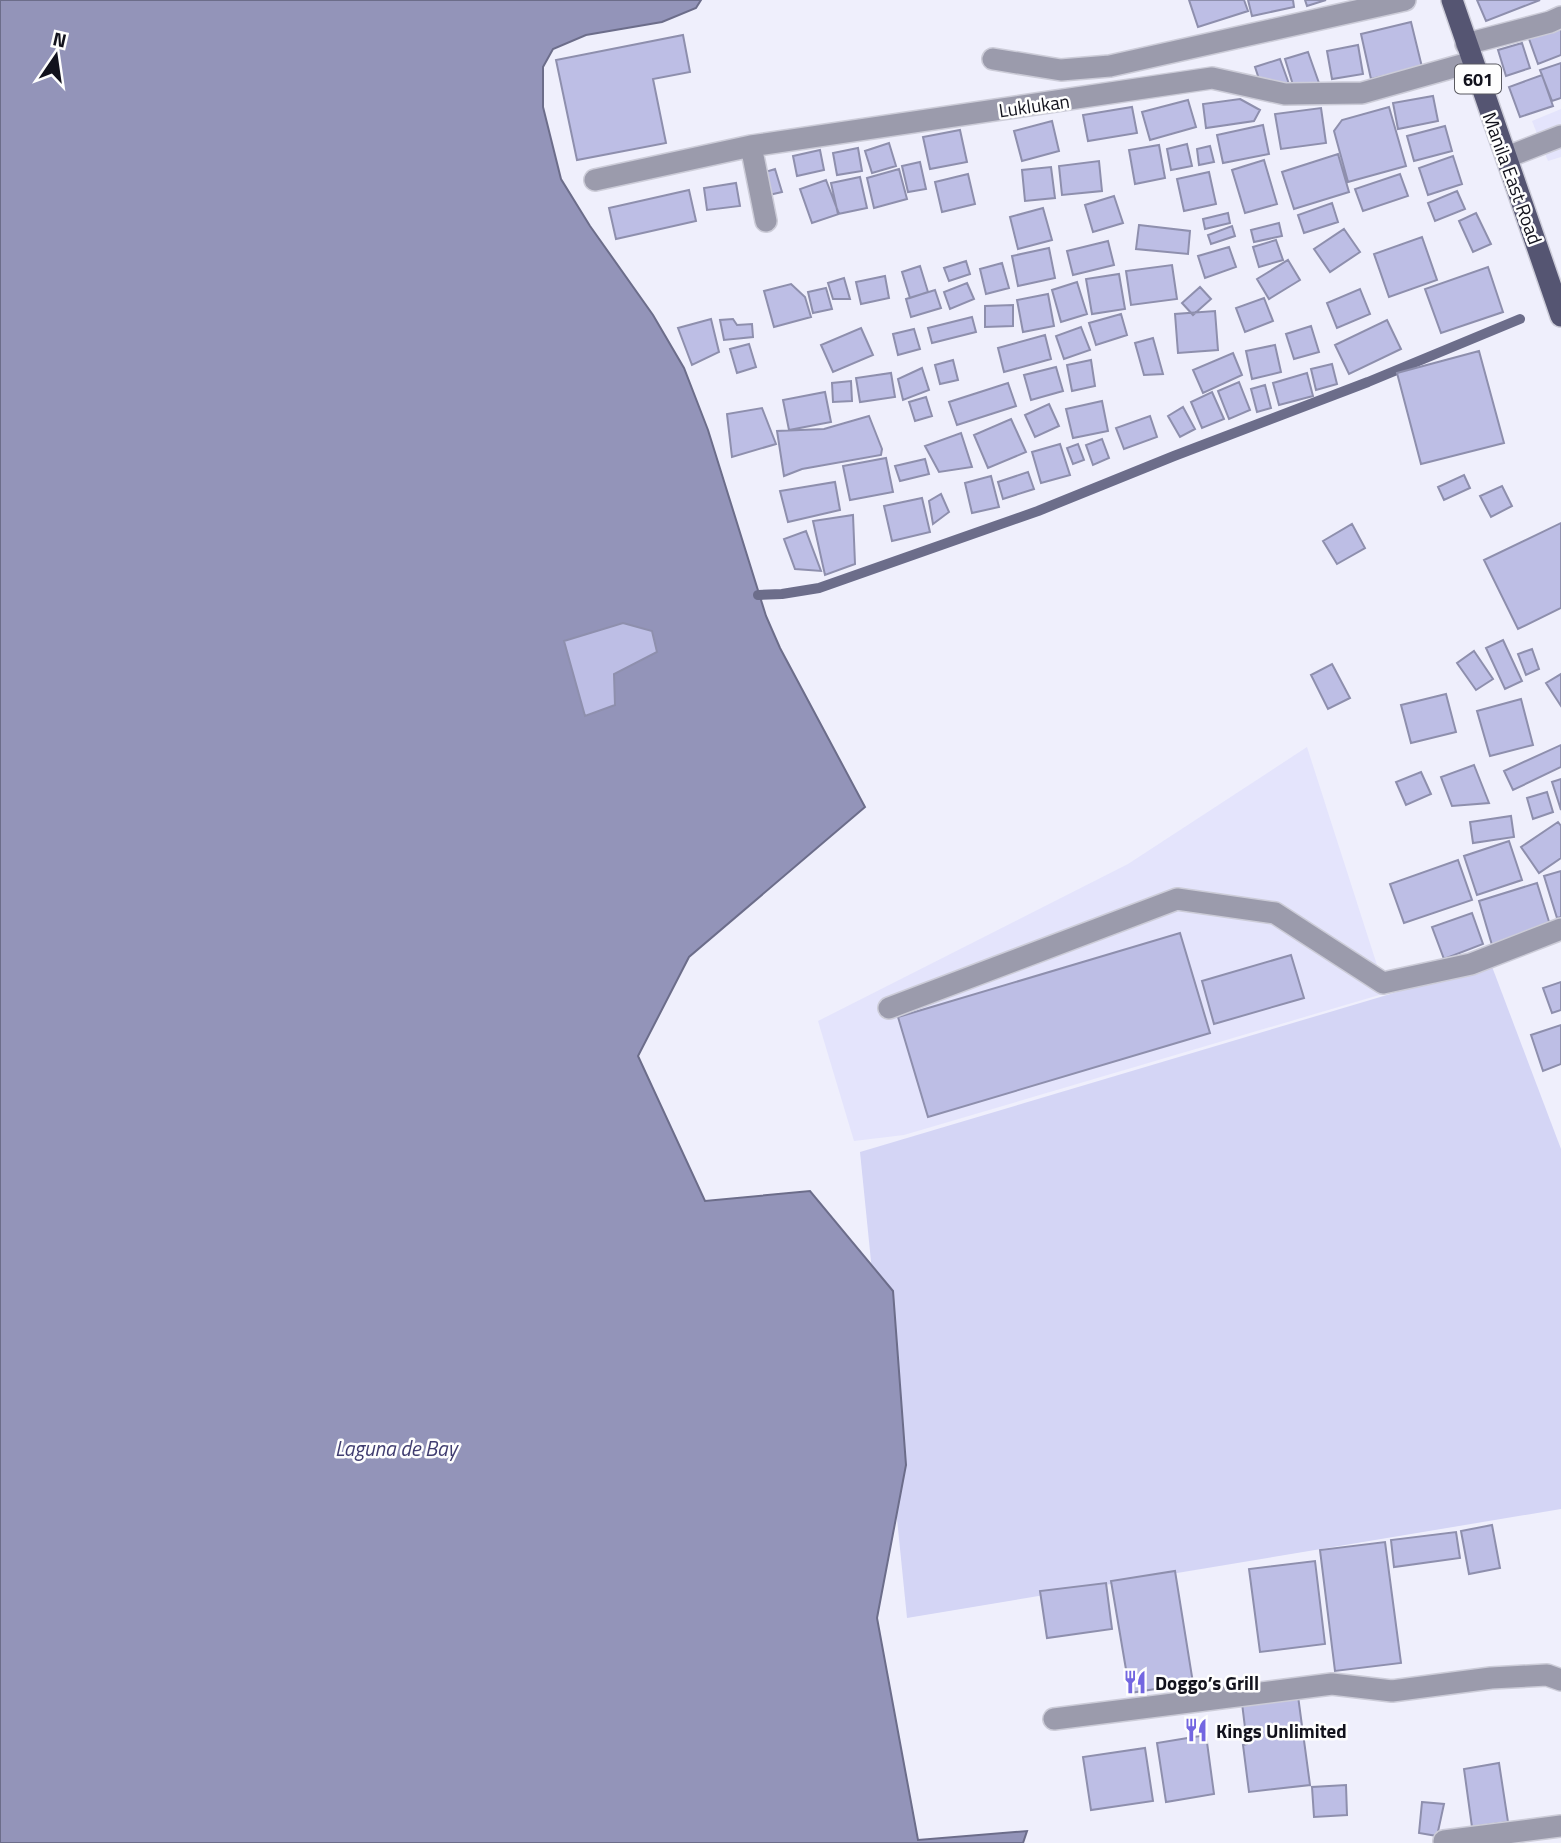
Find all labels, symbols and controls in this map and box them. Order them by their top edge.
north arrow [21,21,91,91]
text: N [50,23,70,55]
road number: 601 [1455,64,1501,94]
street label: Luklukan [997,86,1071,124]
street label: Manila East Road [1476,108,1550,248]
water label: Laguna de Bay [335,1432,460,1464]
restaurant icon: Doggo’s Grill [1121,1668,1149,1696]
place label: Doggo’s Grill [1155,1668,1259,1697]
restaurant icon: Kings Unlimited [1182,1716,1210,1744]
place label: Kings Unlimited [1216,1716,1347,1745]

